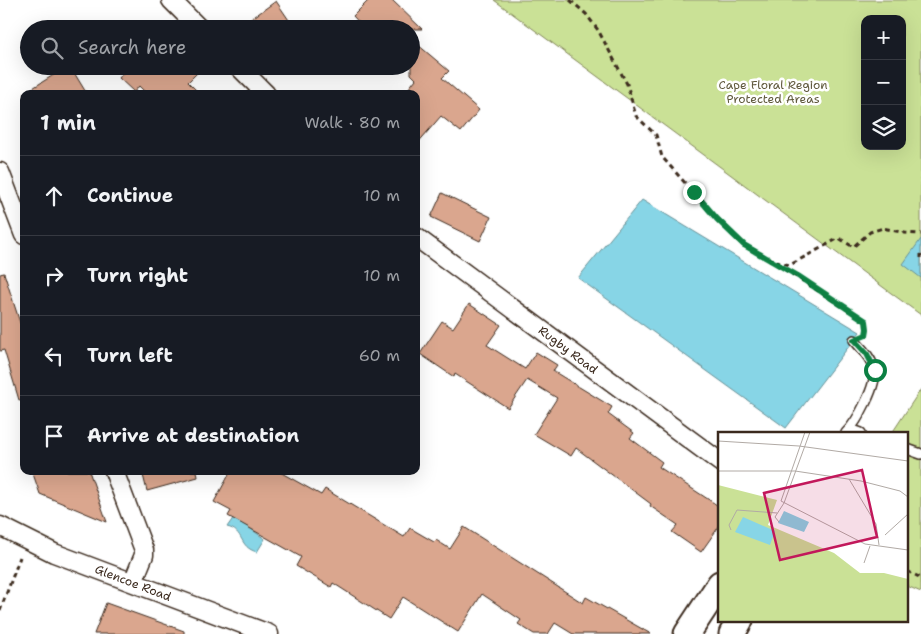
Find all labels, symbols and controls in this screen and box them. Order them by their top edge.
map controls [861,15,906,150]
button: + [861,15,906,60]
search box [20,20,420,75]
icon: search [38,34,66,62]
text: Search here [78,35,187,60]
button: − [861,60,906,105]
park label: Cape Floral Region Protected Areas [718,77,828,107]
button: layers [861,105,906,150]
text: 1 min [40,109,96,137]
text: Walk · 80 m [305,112,400,133]
route end [683,181,706,204]
icon: ahead [40,182,68,210]
text: Continue [87,183,173,208]
text: 10 m [363,185,400,206]
icon: right [40,262,68,290]
text: Turn right [87,263,188,288]
text: 10 m [363,265,400,286]
street label: Rugby Road [535,322,601,378]
icon: left [40,342,68,370]
text: Turn left [87,343,173,368]
text: 60 m [359,345,400,366]
route start [864,359,887,382]
icon: arrive [40,422,68,450]
text: Arrive at destination [87,423,299,448]
inset map [718,432,908,622]
street label: Glencoe Road [93,561,174,605]

